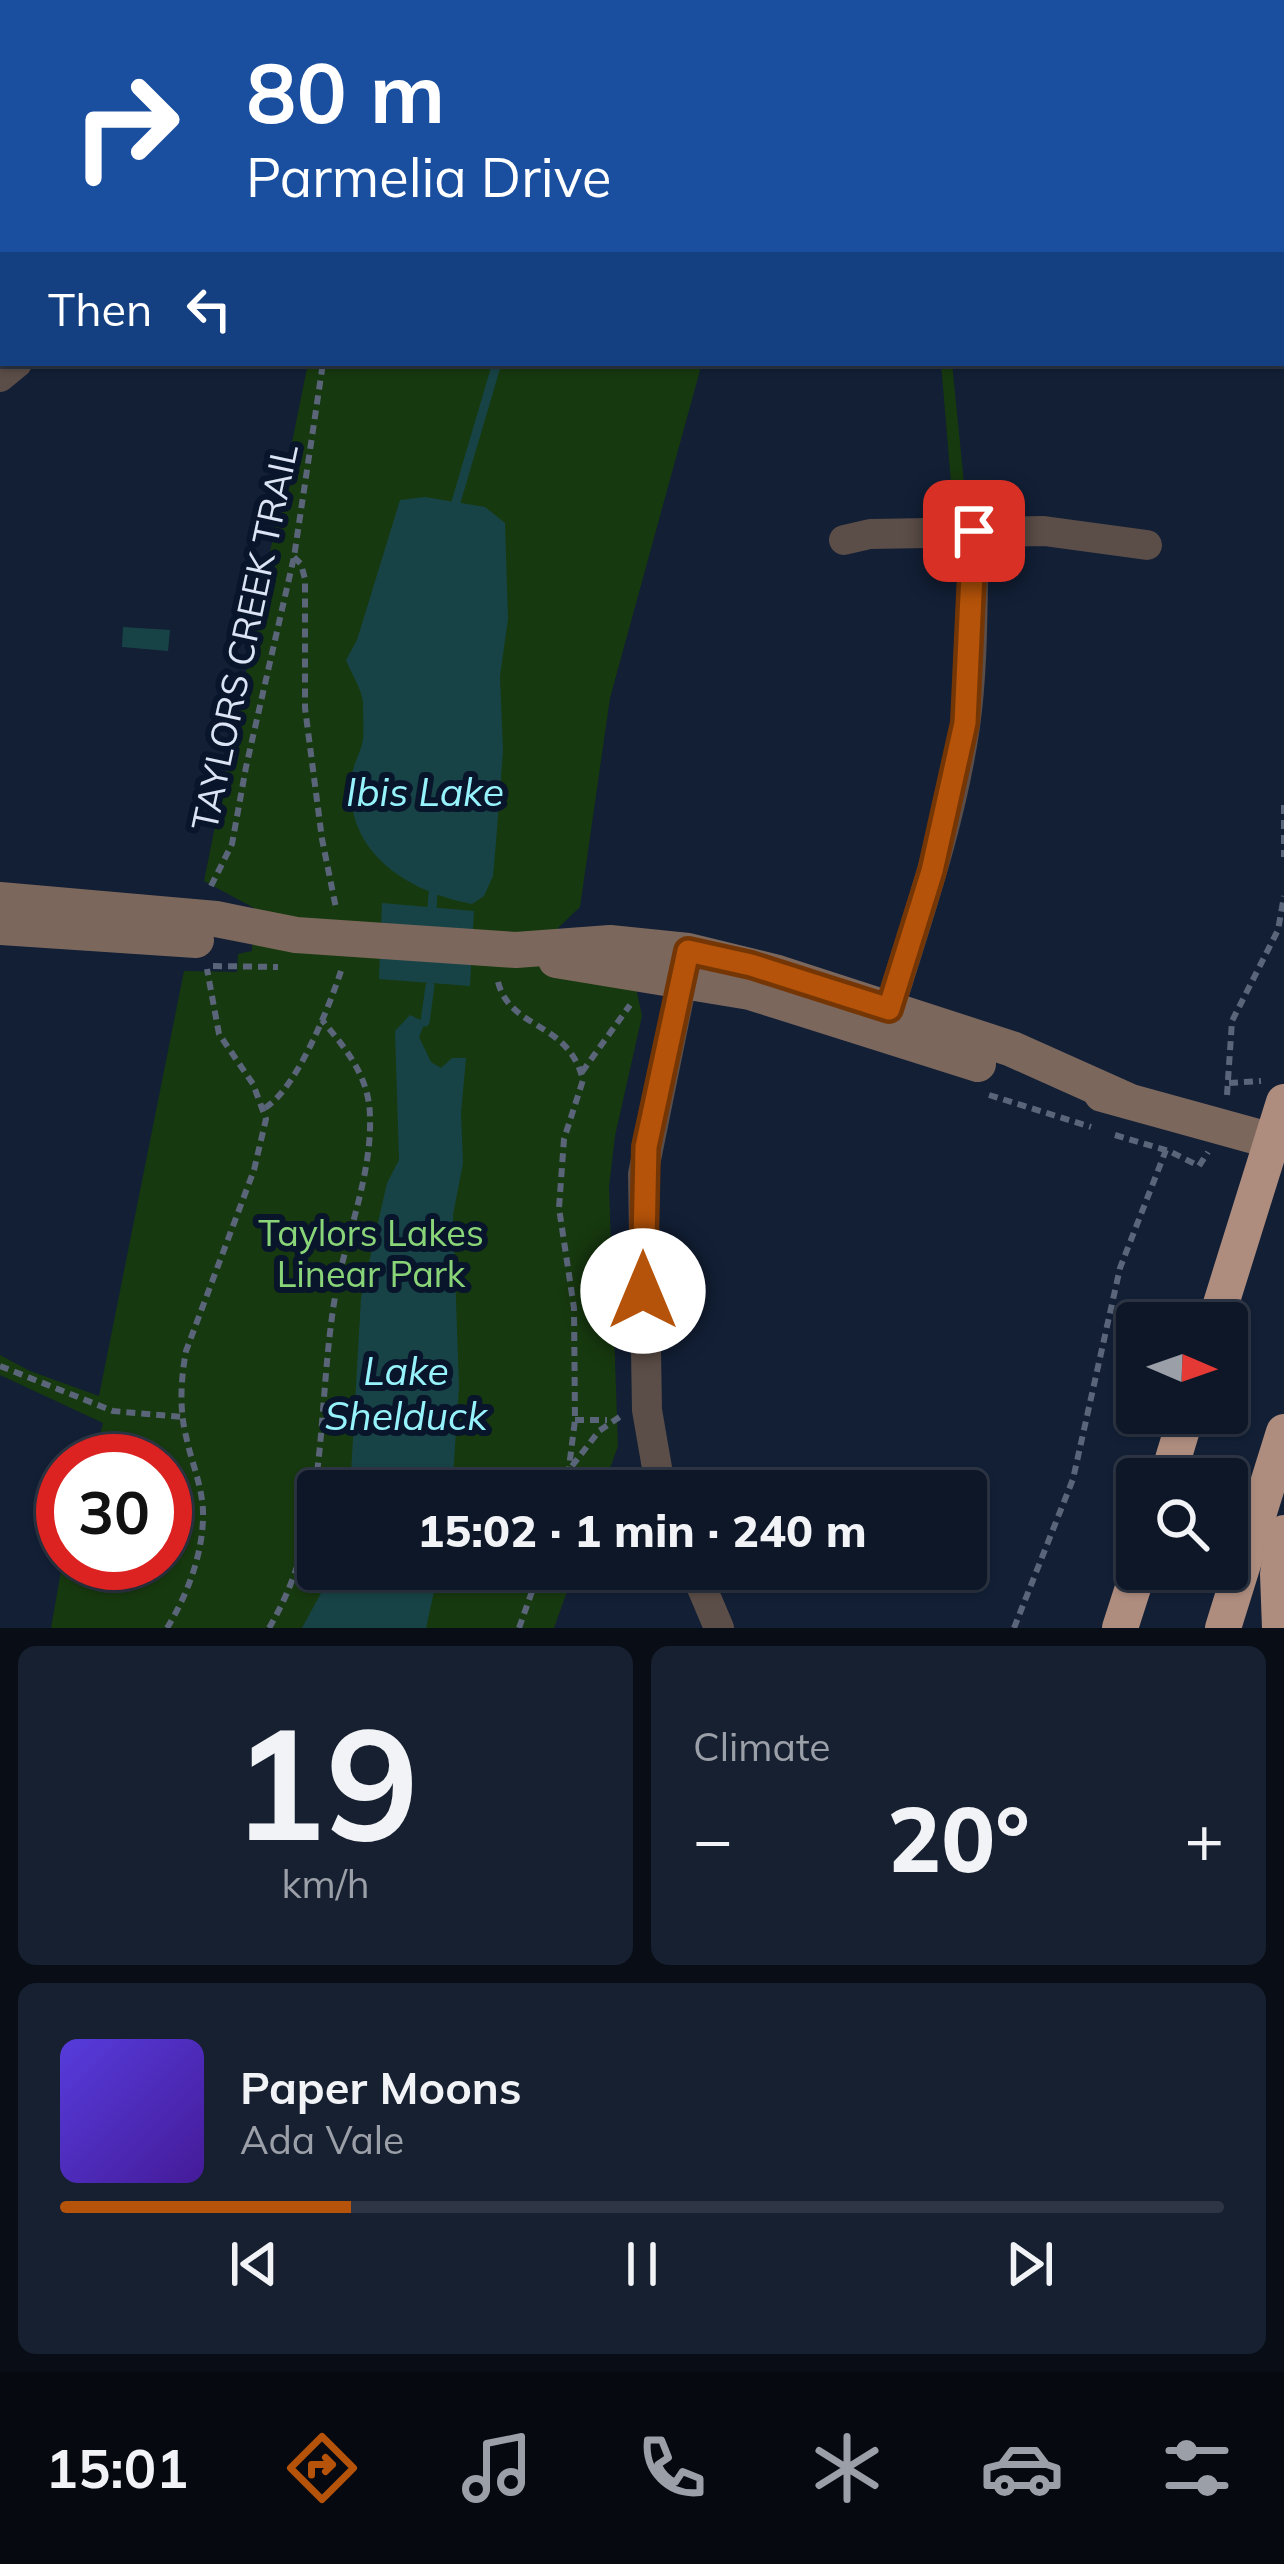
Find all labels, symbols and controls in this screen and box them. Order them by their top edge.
text: 80 m [246,39,445,144]
icon: right [48,48,204,204]
text: Parmelia Drive [246,143,611,211]
icon: left [176,276,242,342]
text: Then [48,281,152,337]
street label: TAYLORS CREEK TRAIL [181,440,307,834]
pin [923,480,1025,582]
icon: arrive [941,498,1007,564]
water label: Ibis Lake [346,767,504,816]
park label: Taylors Lakes Linear Park [258,1210,484,1296]
position arrow [580,1228,706,1354]
north arrow [1116,1302,1248,1434]
map controls [1116,1302,1248,1590]
water label: Lake Shelduck [325,1346,488,1440]
speed limit sign: 30 [36,1434,192,1590]
button: search [1116,1458,1248,1590]
text: 15:02 · 1 min · 240 m [417,1502,867,1558]
text: 19 [232,1683,419,1879]
text: Climate [693,1722,831,1771]
text: 20° [887,1782,1030,1895]
text: − [693,1797,733,1880]
text: + [1184,1797,1224,1880]
text: km/h [281,1859,370,1908]
text: Paper Moons [240,2059,522,2115]
text: Ada Vale [240,2115,404,2164]
icon: previous [221,2231,287,2297]
icon: pause [609,2231,675,2297]
icon: next [997,2231,1063,2297]
icon: directions [280,2426,364,2510]
icon: music [455,2426,539,2510]
icon: phone [630,2426,714,2510]
icon: climate [805,2426,889,2510]
icon: car [980,2426,1064,2510]
icon: filters [1155,2426,1239,2510]
text: 15:01 [46,2434,189,2502]

